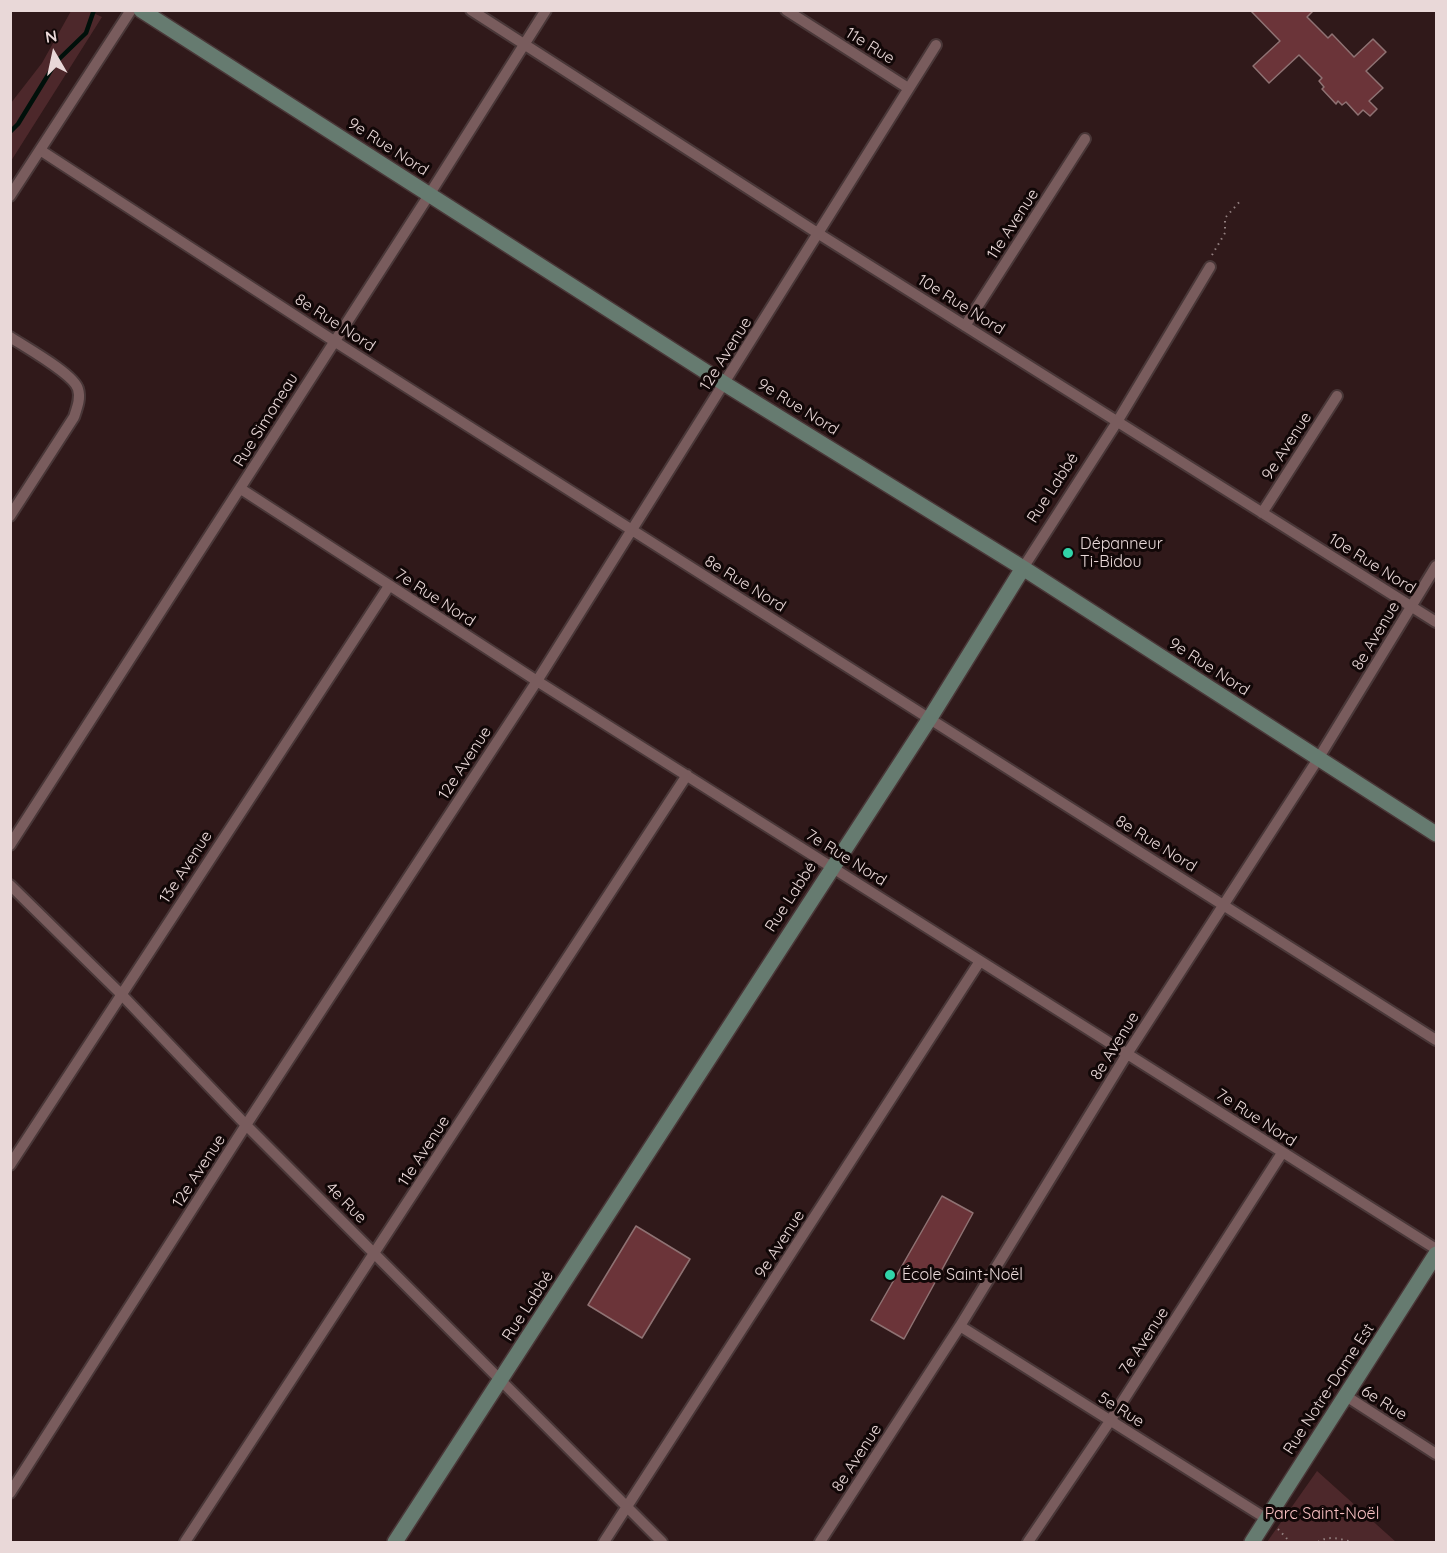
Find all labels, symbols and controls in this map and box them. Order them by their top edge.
north arrow [24,24,84,84]
street label: 11e Rue [842,24,898,68]
text: N [44,25,59,47]
street label: 9e Rue Nord [344,114,432,180]
street label: 11e Avenue [983,185,1043,263]
street label: 10e Rue Nord [914,271,1008,339]
street label: 8e Rue Nord [291,290,379,356]
street label: 12e Avenue [696,314,756,394]
street label: Rue Simoneau [230,370,302,470]
street label: 9e Rue Nord [754,374,842,440]
street label: 9e Avenue [1258,408,1316,484]
street label: Rue Labbé [1023,449,1083,527]
street label: 10e Rue Nord [1325,530,1419,598]
place label: Dépanneur Ti-Bidou [1080,534,1163,572]
marker: Dépanneur Ti-Bidou [1061,546,1075,560]
street label: 8e Rue Nord [701,551,789,617]
street label: 7e Rue Nord [391,565,479,631]
street label: 8e Avenue [1348,598,1404,674]
street label: 9e Rue Nord [1165,634,1253,700]
street label: 12e Avenue [434,723,496,803]
street label: 8e Rue Nord [1112,811,1200,877]
street label: 7e Rue Nord [802,826,890,890]
street label: 13e Avenue [156,827,216,907]
street label: Rue Labbé [761,858,821,936]
street label: 8e Avenue [1087,1008,1143,1084]
street label: 7e Rue Nord [1212,1085,1300,1151]
street label: 11e Avenue [394,1112,454,1190]
street label: 12e Avenue [168,1131,230,1211]
street label: 4e Rue [321,1178,371,1228]
street label: 9e Avenue [751,1206,809,1282]
place label: École Saint-Noël [902,1265,1023,1285]
street label: Rue Labbé [498,1267,558,1345]
marker: École Saint-Noël [883,1268,897,1282]
street label: 7e Avenue [1115,1304,1173,1378]
street label: Rue Notre-Dame Est [1280,1320,1378,1458]
street label: 6e Rue [1357,1381,1411,1425]
street label: 5e Rue [1094,1388,1148,1432]
street label: 8e Avenue [828,1421,886,1495]
park label: Parc Saint-Noël [1265,1504,1379,1524]

